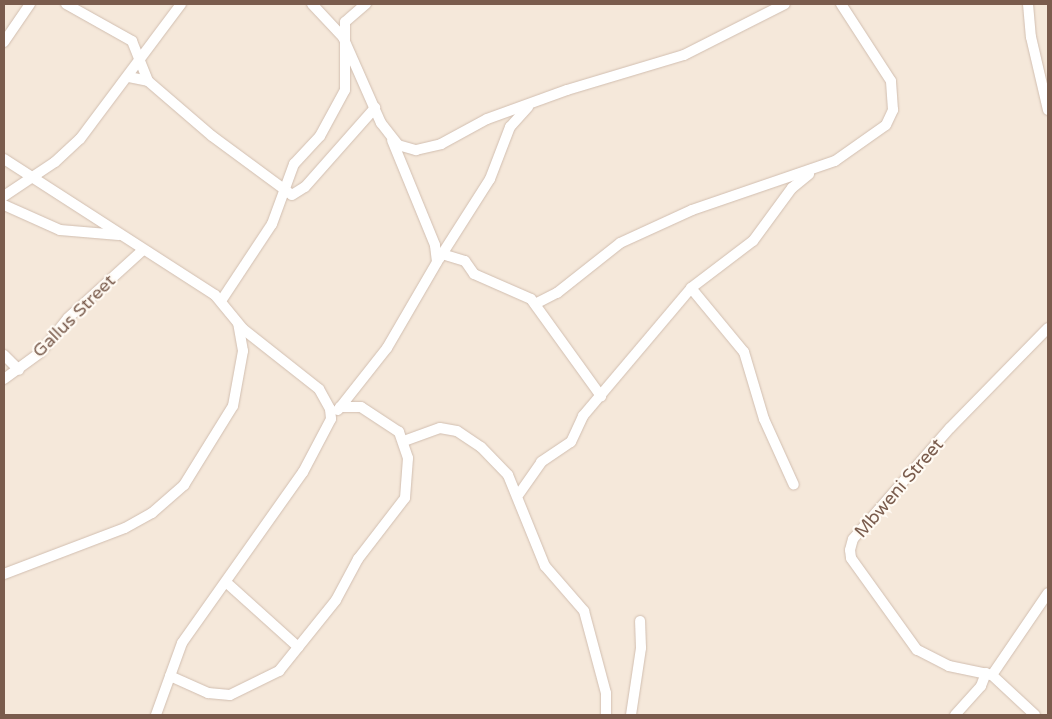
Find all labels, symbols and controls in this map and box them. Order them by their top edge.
street label: Gallus Street [28,270,120,362]
street label: Mbweni Street [850,434,948,542]

